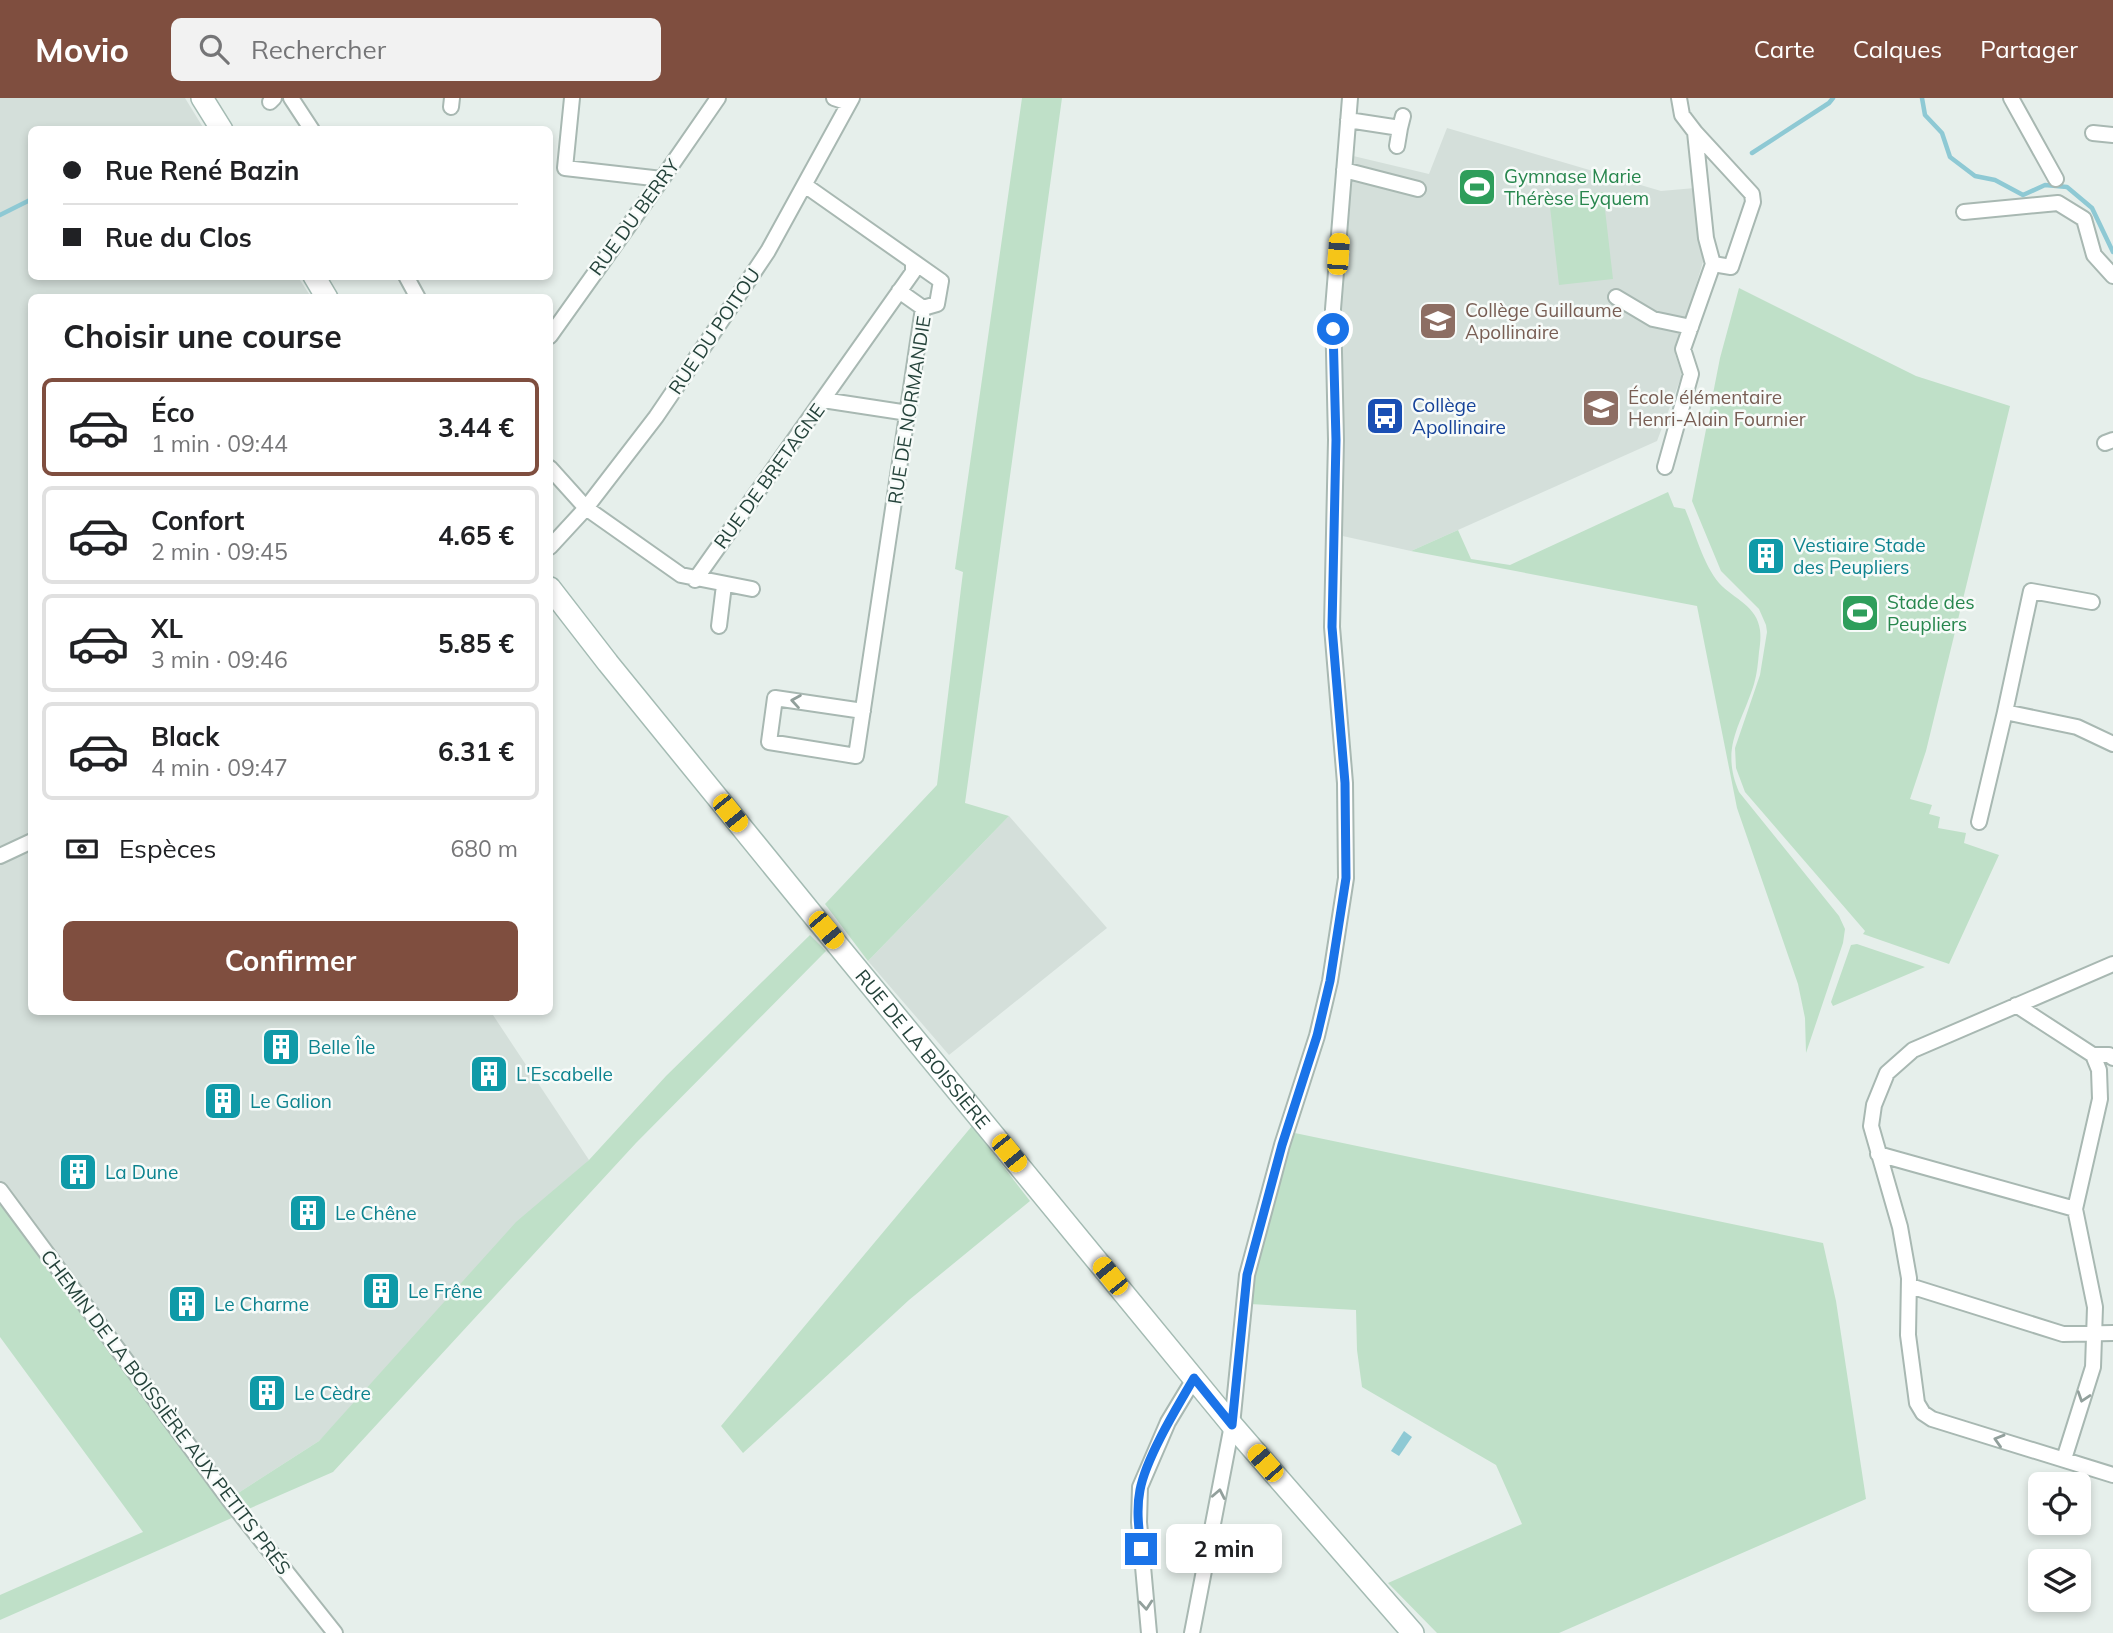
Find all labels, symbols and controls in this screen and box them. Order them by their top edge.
search box [171,18,661,81]
text: Movio [35,29,129,70]
icon: search [195,30,233,68]
text: Rechercher [251,33,386,66]
text: Carte [1754,34,1815,64]
text: Calques [1853,34,1942,64]
text: Partager [1980,34,2078,64]
text: Rue René Bazin [105,154,300,187]
street label: RUE DU BERRY [584,154,685,280]
place label: Gymnase Marie Thérèse Eyquem [1504,164,1649,210]
sports icon: Gymnase Marie Thérèse Eyquem [1456,166,1498,208]
text: Rue du Clos [105,221,252,254]
car [1327,232,1350,276]
street label: RUE DU POITOU [663,263,765,399]
place label: Collège Guillaume Apollinaire [1465,298,1622,344]
school or university icon: Collège Guillaume Apollinaire [1417,300,1459,342]
route start [1317,313,1349,345]
street label: RUE DE NORMANDIE [882,314,936,506]
text: Choisir une course [63,316,342,356]
place label: École élémentaire Henri-Alain Fournier [1628,385,1806,431]
school or university icon: École élémentaire Henri-Alain Fournier [1580,387,1622,429]
place label: Collège Apollinaire [1412,393,1506,439]
bus stop icon: Collège Apollinaire [1364,395,1406,437]
icon: car [67,396,130,459]
text: Éco [151,396,195,429]
street label: RUE DE BRETAGNE [708,399,830,553]
text: 3.44 € [438,411,514,444]
text: 1 min · 09:44 [151,429,288,458]
icon: car [67,504,130,567]
text: Confort [151,504,244,537]
text: 4.65 € [438,519,514,552]
place label: Vestiaire Stade des Peupliers [1793,533,1926,579]
building icon: Vestiaire Stade des Peupliers [1745,535,1787,577]
text: 2 min · 09:45 [151,537,288,566]
place label: Stade des Peupliers [1887,590,1975,636]
sports icon: Stade des Peupliers [1839,592,1881,634]
icon: car [67,612,130,675]
text: XL [151,612,183,645]
text: 5.85 € [438,627,514,660]
text: 3 min · 09:46 [151,645,288,674]
one-way arrow [790,694,802,709]
icon: car [67,720,130,783]
text: Black [151,720,219,753]
text: 6.31 € [438,735,514,768]
text: 4 min · 09:47 [151,753,288,782]
car [709,790,752,836]
icon: cash [63,830,101,868]
text: Espèces [119,832,216,865]
text: 680 m [450,834,518,863]
car [805,907,848,953]
button: Confirmer [63,921,518,1001]
street label: RUE DE LA BOISSIÈRE [851,964,995,1134]
building icon: Belle Île [260,1026,302,1068]
place label: Belle Île [308,1035,375,1059]
building icon: L'Escabelle [468,1053,510,1095]
place label: L'Escabelle [516,1062,613,1086]
building icon: Le Galion [202,1080,244,1122]
place label: Le Galion [250,1089,332,1113]
car [988,1130,1031,1176]
building icon: La Dune [57,1151,99,1193]
place label: La Dune [105,1160,178,1184]
building icon: Le Chêne [287,1192,329,1234]
place label: Le Chêne [335,1201,417,1225]
street label: CHEMIN DE LA BOISSIÈRE AUX PETITS PRÉS [36,1245,296,1579]
car [1089,1253,1132,1299]
building icon: Le Frêne [360,1270,402,1312]
place label: Le Frêne [408,1279,483,1303]
building icon: Le Charme [166,1283,208,1325]
place label: Le Charme [214,1292,309,1316]
building icon: Le Cèdre [246,1372,288,1414]
place label: Le Cèdre [294,1381,371,1405]
one-way arrow [2077,1390,2091,1403]
one-way arrow [1993,1433,2005,1448]
car [1244,1440,1287,1486]
map controls [2028,1472,2091,1612]
button: locate [2028,1472,2091,1535]
one-way arrow [1210,1488,1225,1500]
callout: 2 min [1166,1524,1281,1574]
route end [1125,1533,1157,1565]
text: 2 min [1194,1534,1254,1563]
button: layers [2028,1549,2091,1612]
one-way arrow [1138,1599,1153,1610]

